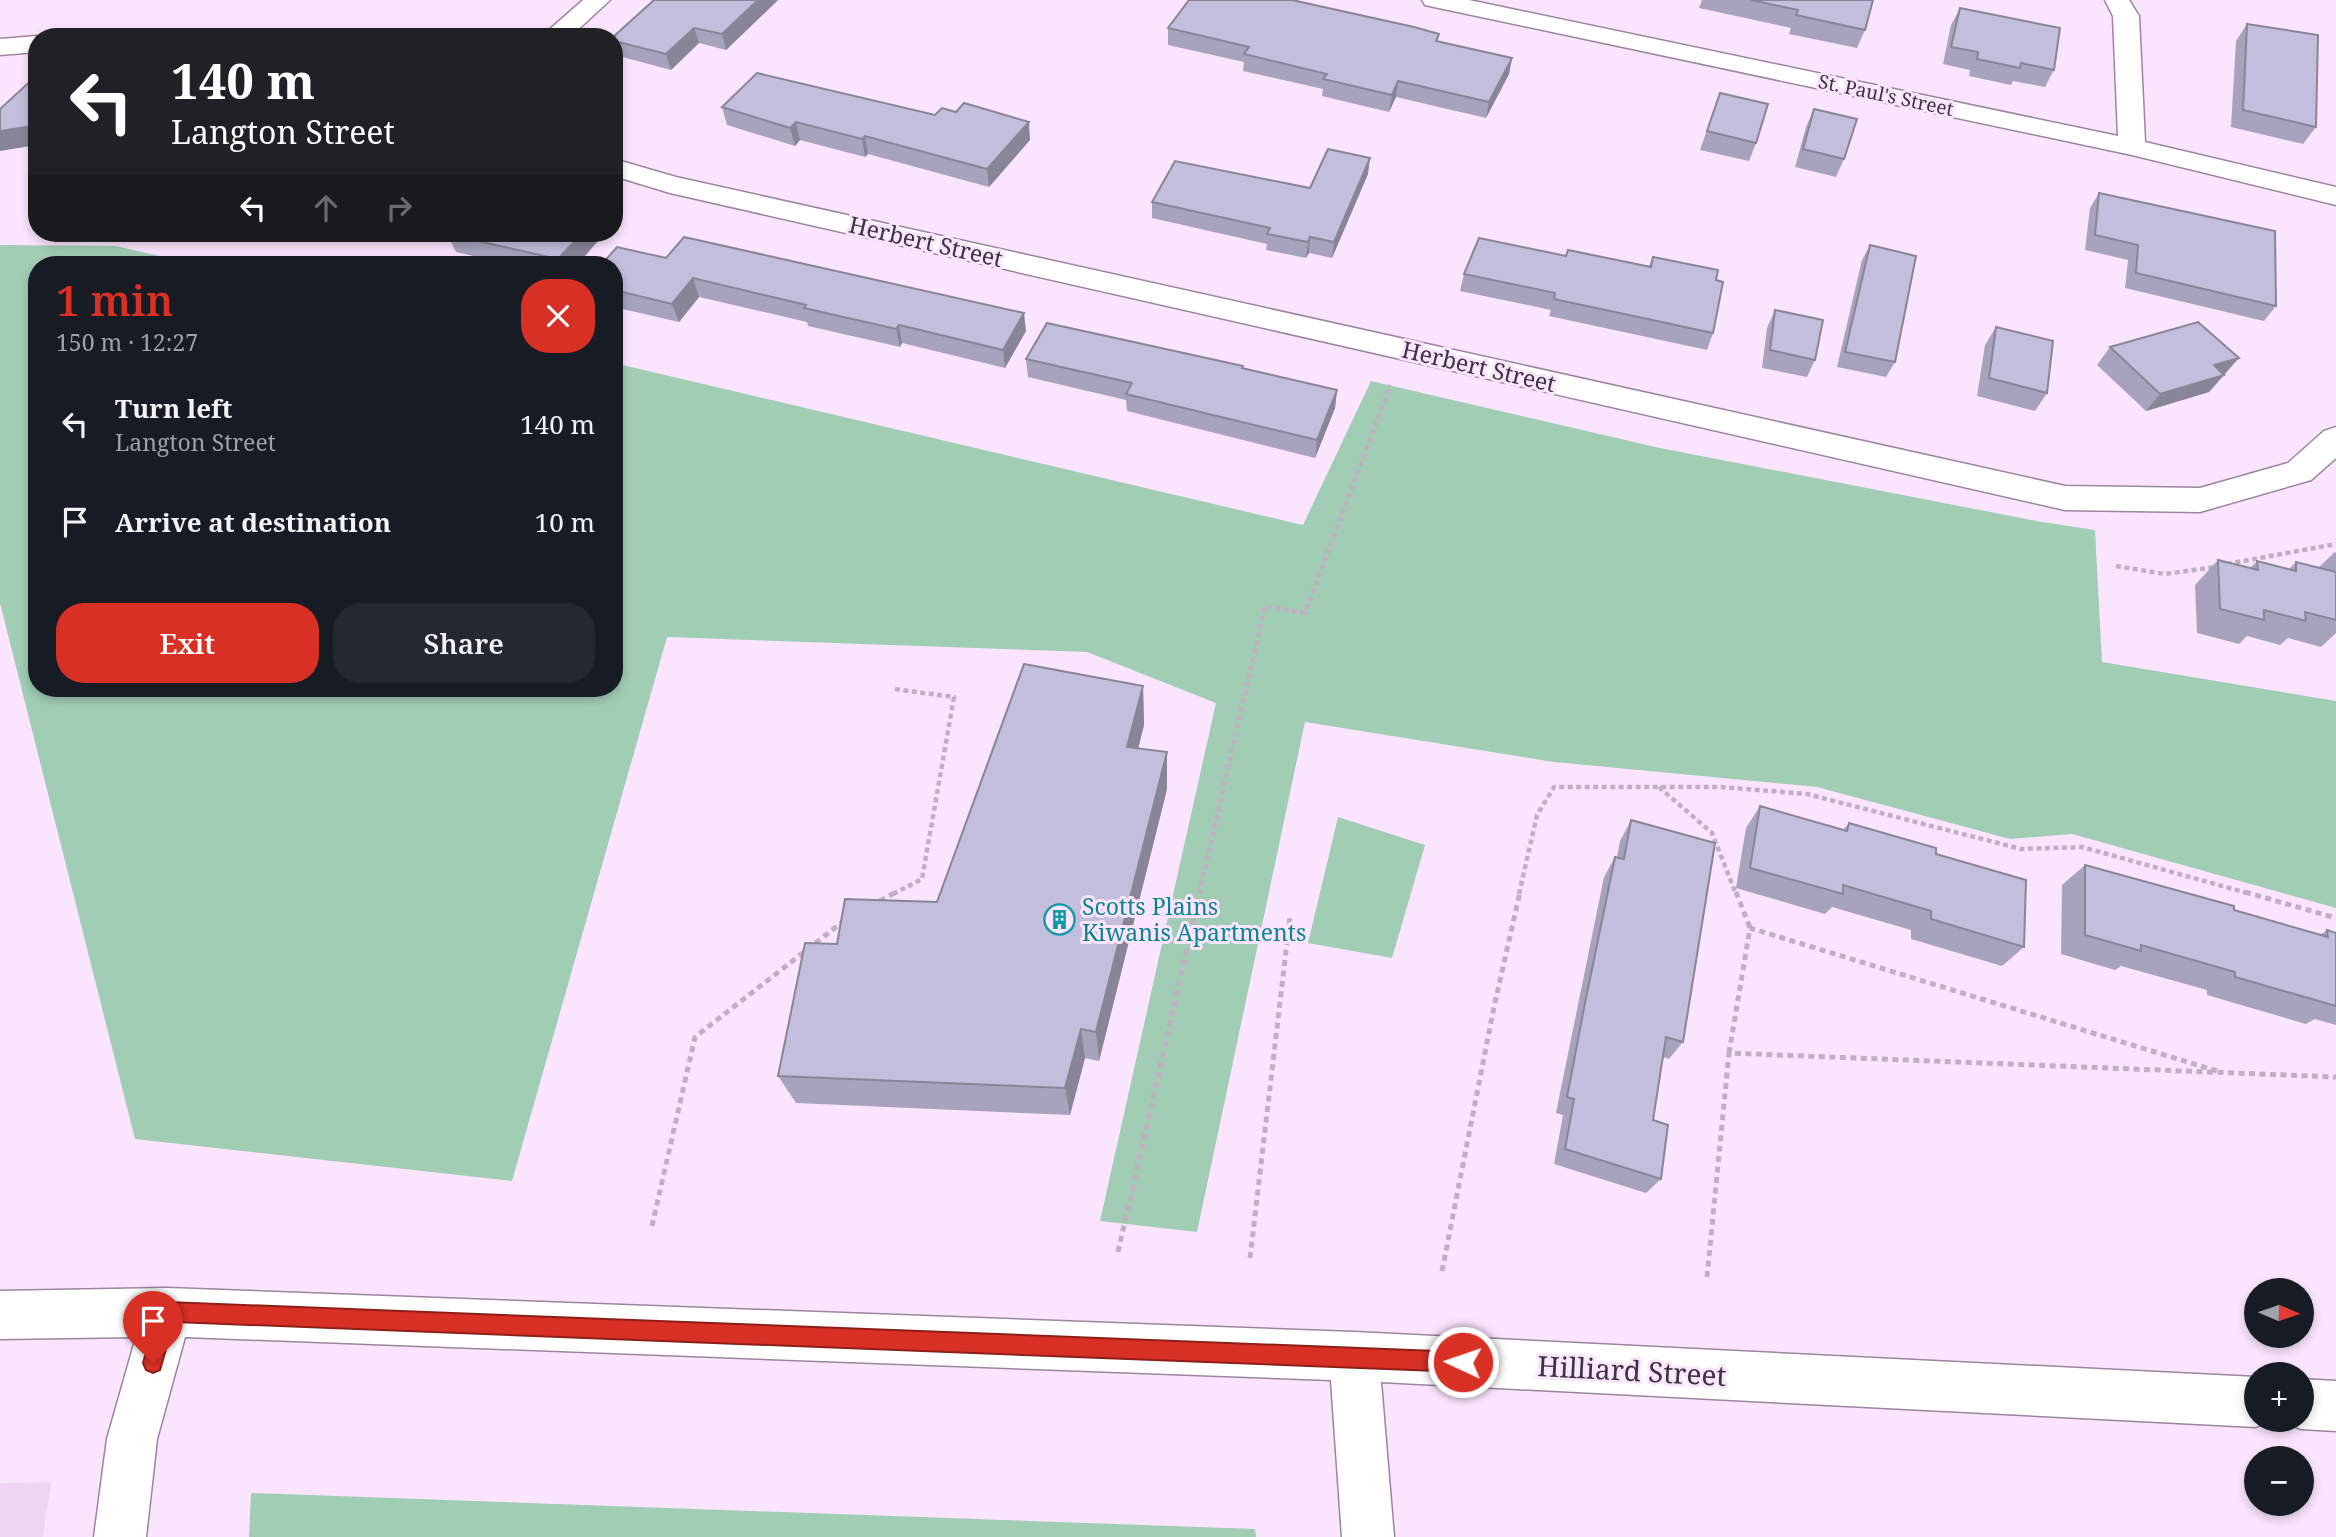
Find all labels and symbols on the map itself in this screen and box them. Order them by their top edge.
street label: St. Paul's Street [1816,68,1956,122]
street label: Herbert Street [846,208,1006,274]
street label: Herbert Street [1399,333,1559,399]
place label: Scotts Plains Kiwanis Apartments [1082,890,1306,948]
building icon: Scotts Plains Kiwanis Apartments [1042,902,1076,936]
north arrow [2244,1278,2314,1348]
pin [123,1291,183,1363]
position arrow [1426,1325,1500,1399]
street label: Hilliard Street [1537,1346,1728,1394]

